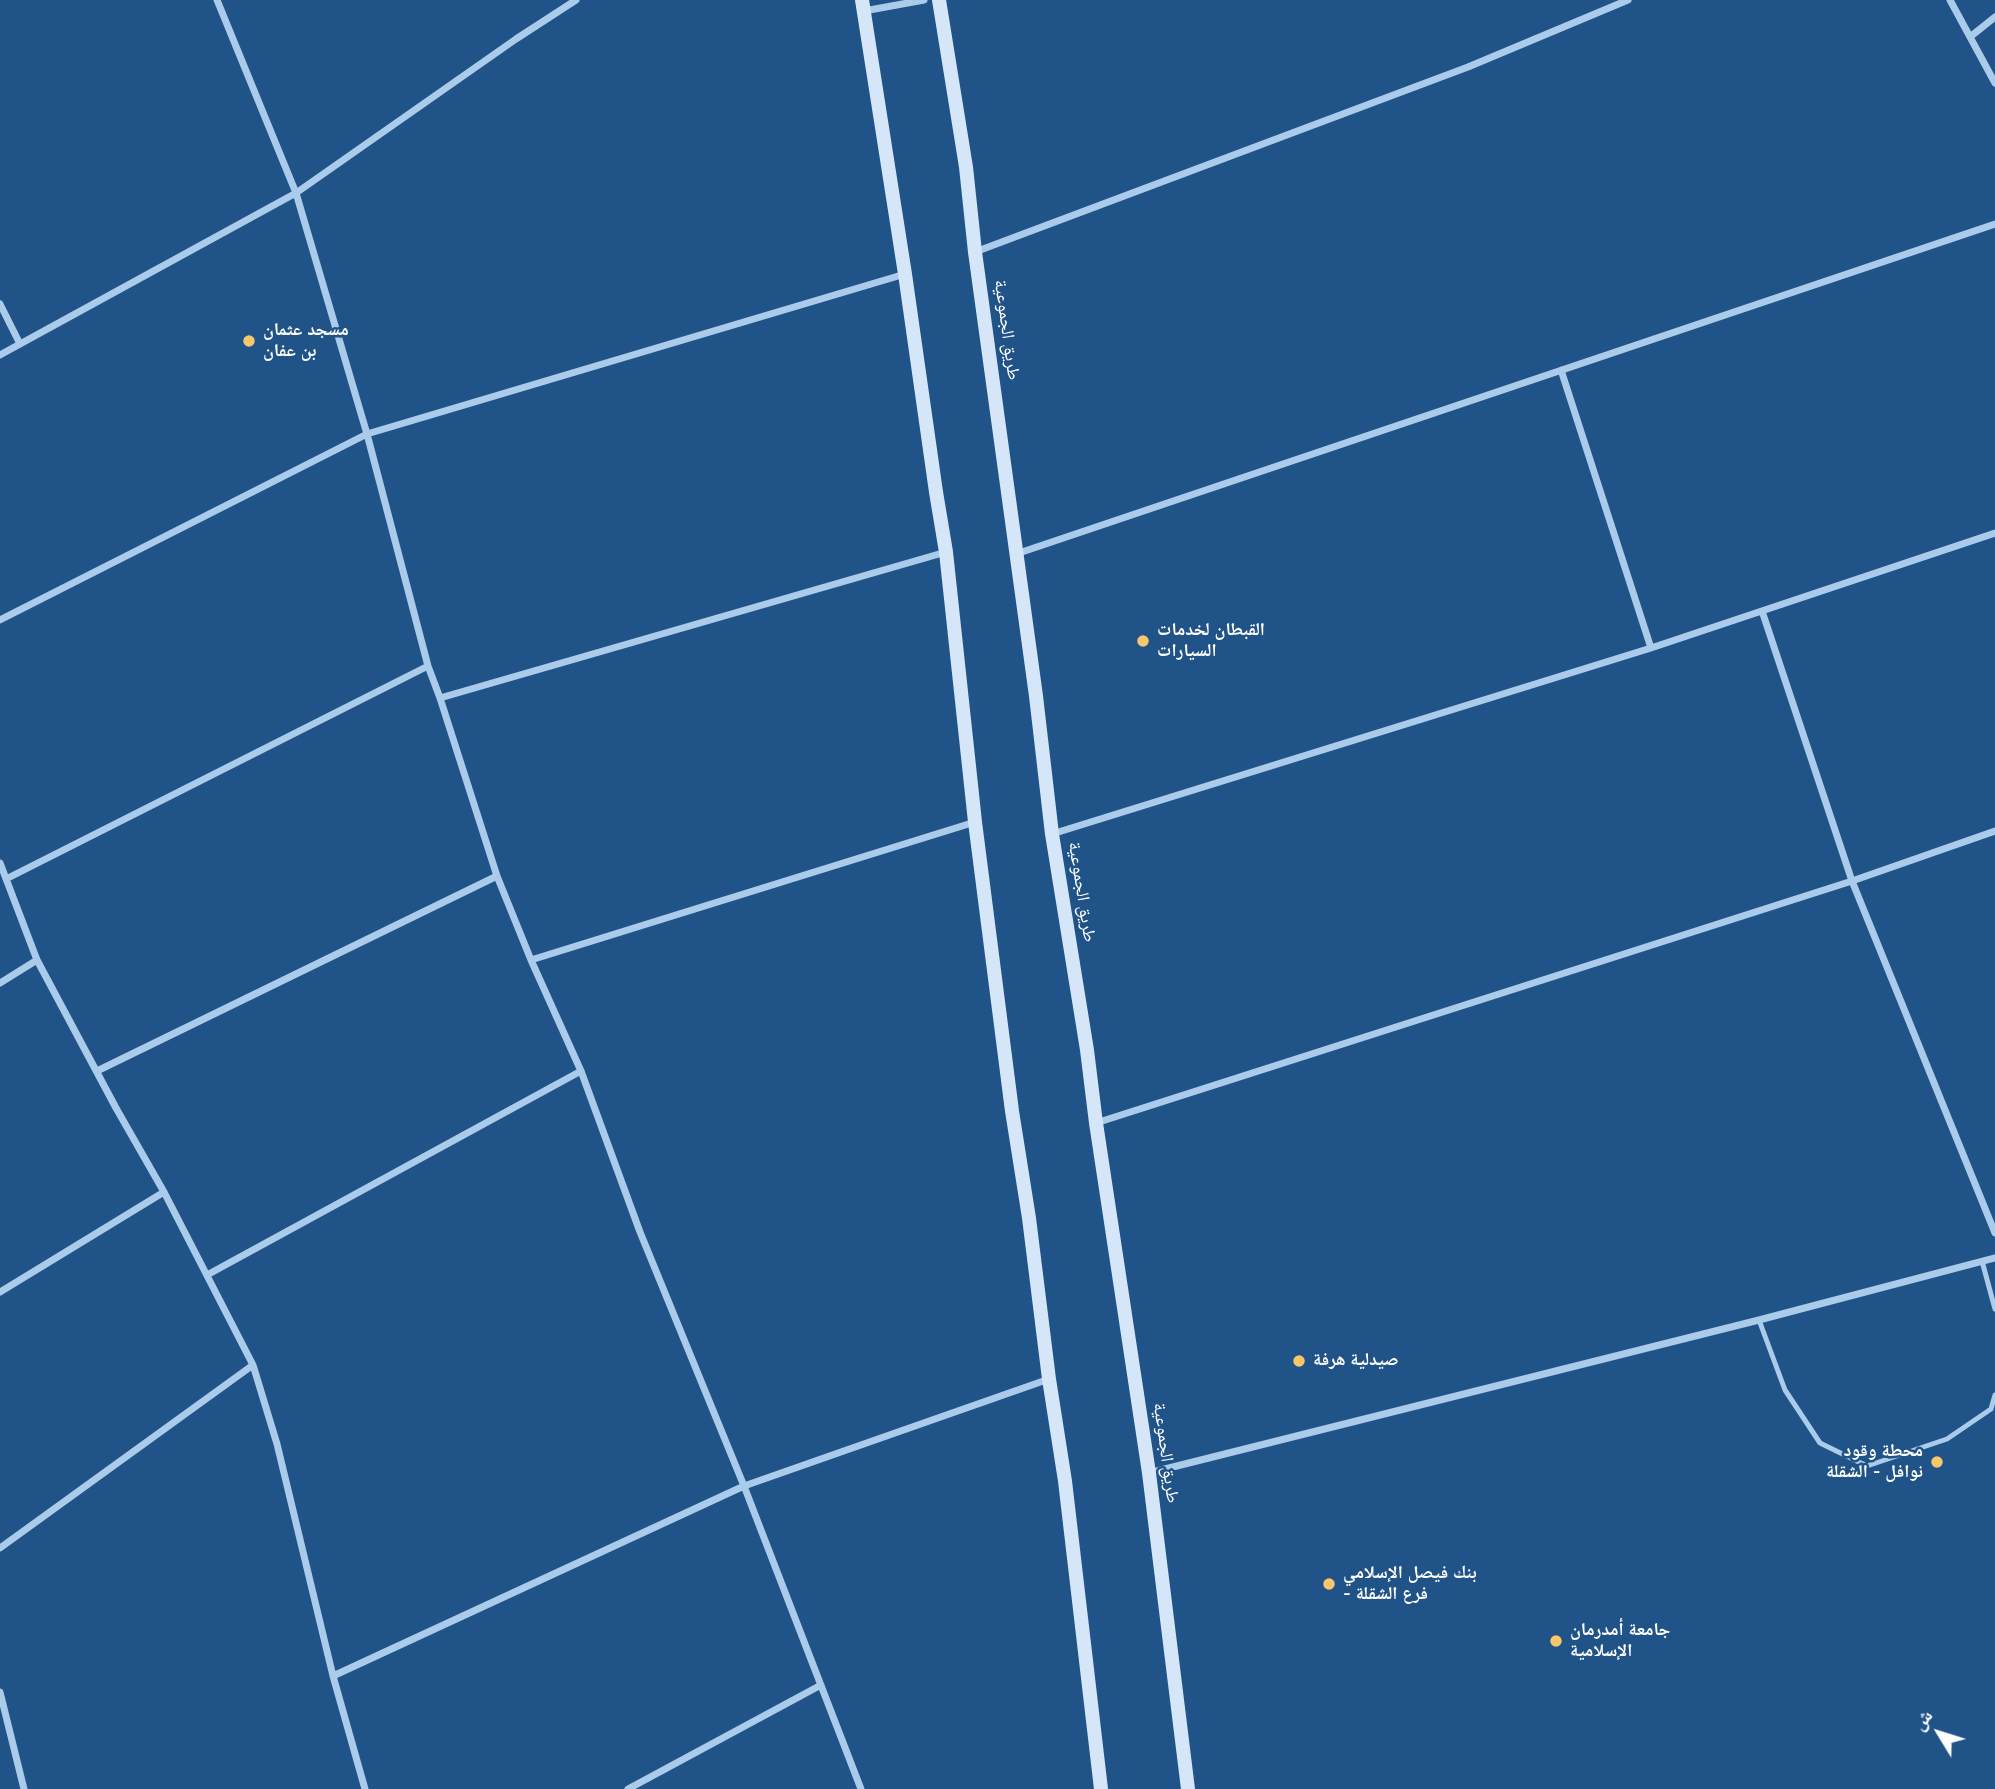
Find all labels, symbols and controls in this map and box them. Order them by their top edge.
street label: طريق الجموعية [988,278,1024,382]
place label: مسجد عثمان بن عفان [263,320,349,362]
marker: مسجد عثمان بن عفان [241,333,257,349]
place label: القبطان لخدمات السيارات [1157,620,1265,662]
marker: القبطان لخدمات السيارات [1135,633,1151,649]
street label: طريق الجموعية [1062,840,1100,944]
place label: صيدلية هرفة [1313,1350,1399,1372]
marker: صيدلية هرفة [1291,1353,1307,1369]
street label: طريق الجموعية [1147,1401,1183,1505]
place label: محطة وقود نوافل - الشقلة [1826,1441,1923,1484]
marker: محطة وقود نوافل - الشقلة [1929,1454,1945,1470]
place label: بنك فيصل الإسلامي - فرع الشقلة [1343,1563,1477,1606]
marker: بنك فيصل الإسلامي - فرع الشقلة [1321,1576,1337,1592]
place label: جامعة أمدرمان الإسلامية [1570,1620,1670,1662]
marker: جامعة أمدرمان الإسلامية [1548,1633,1564,1649]
north arrow [1904,1698,1974,1768]
text: ش [1906,1704,1939,1736]

